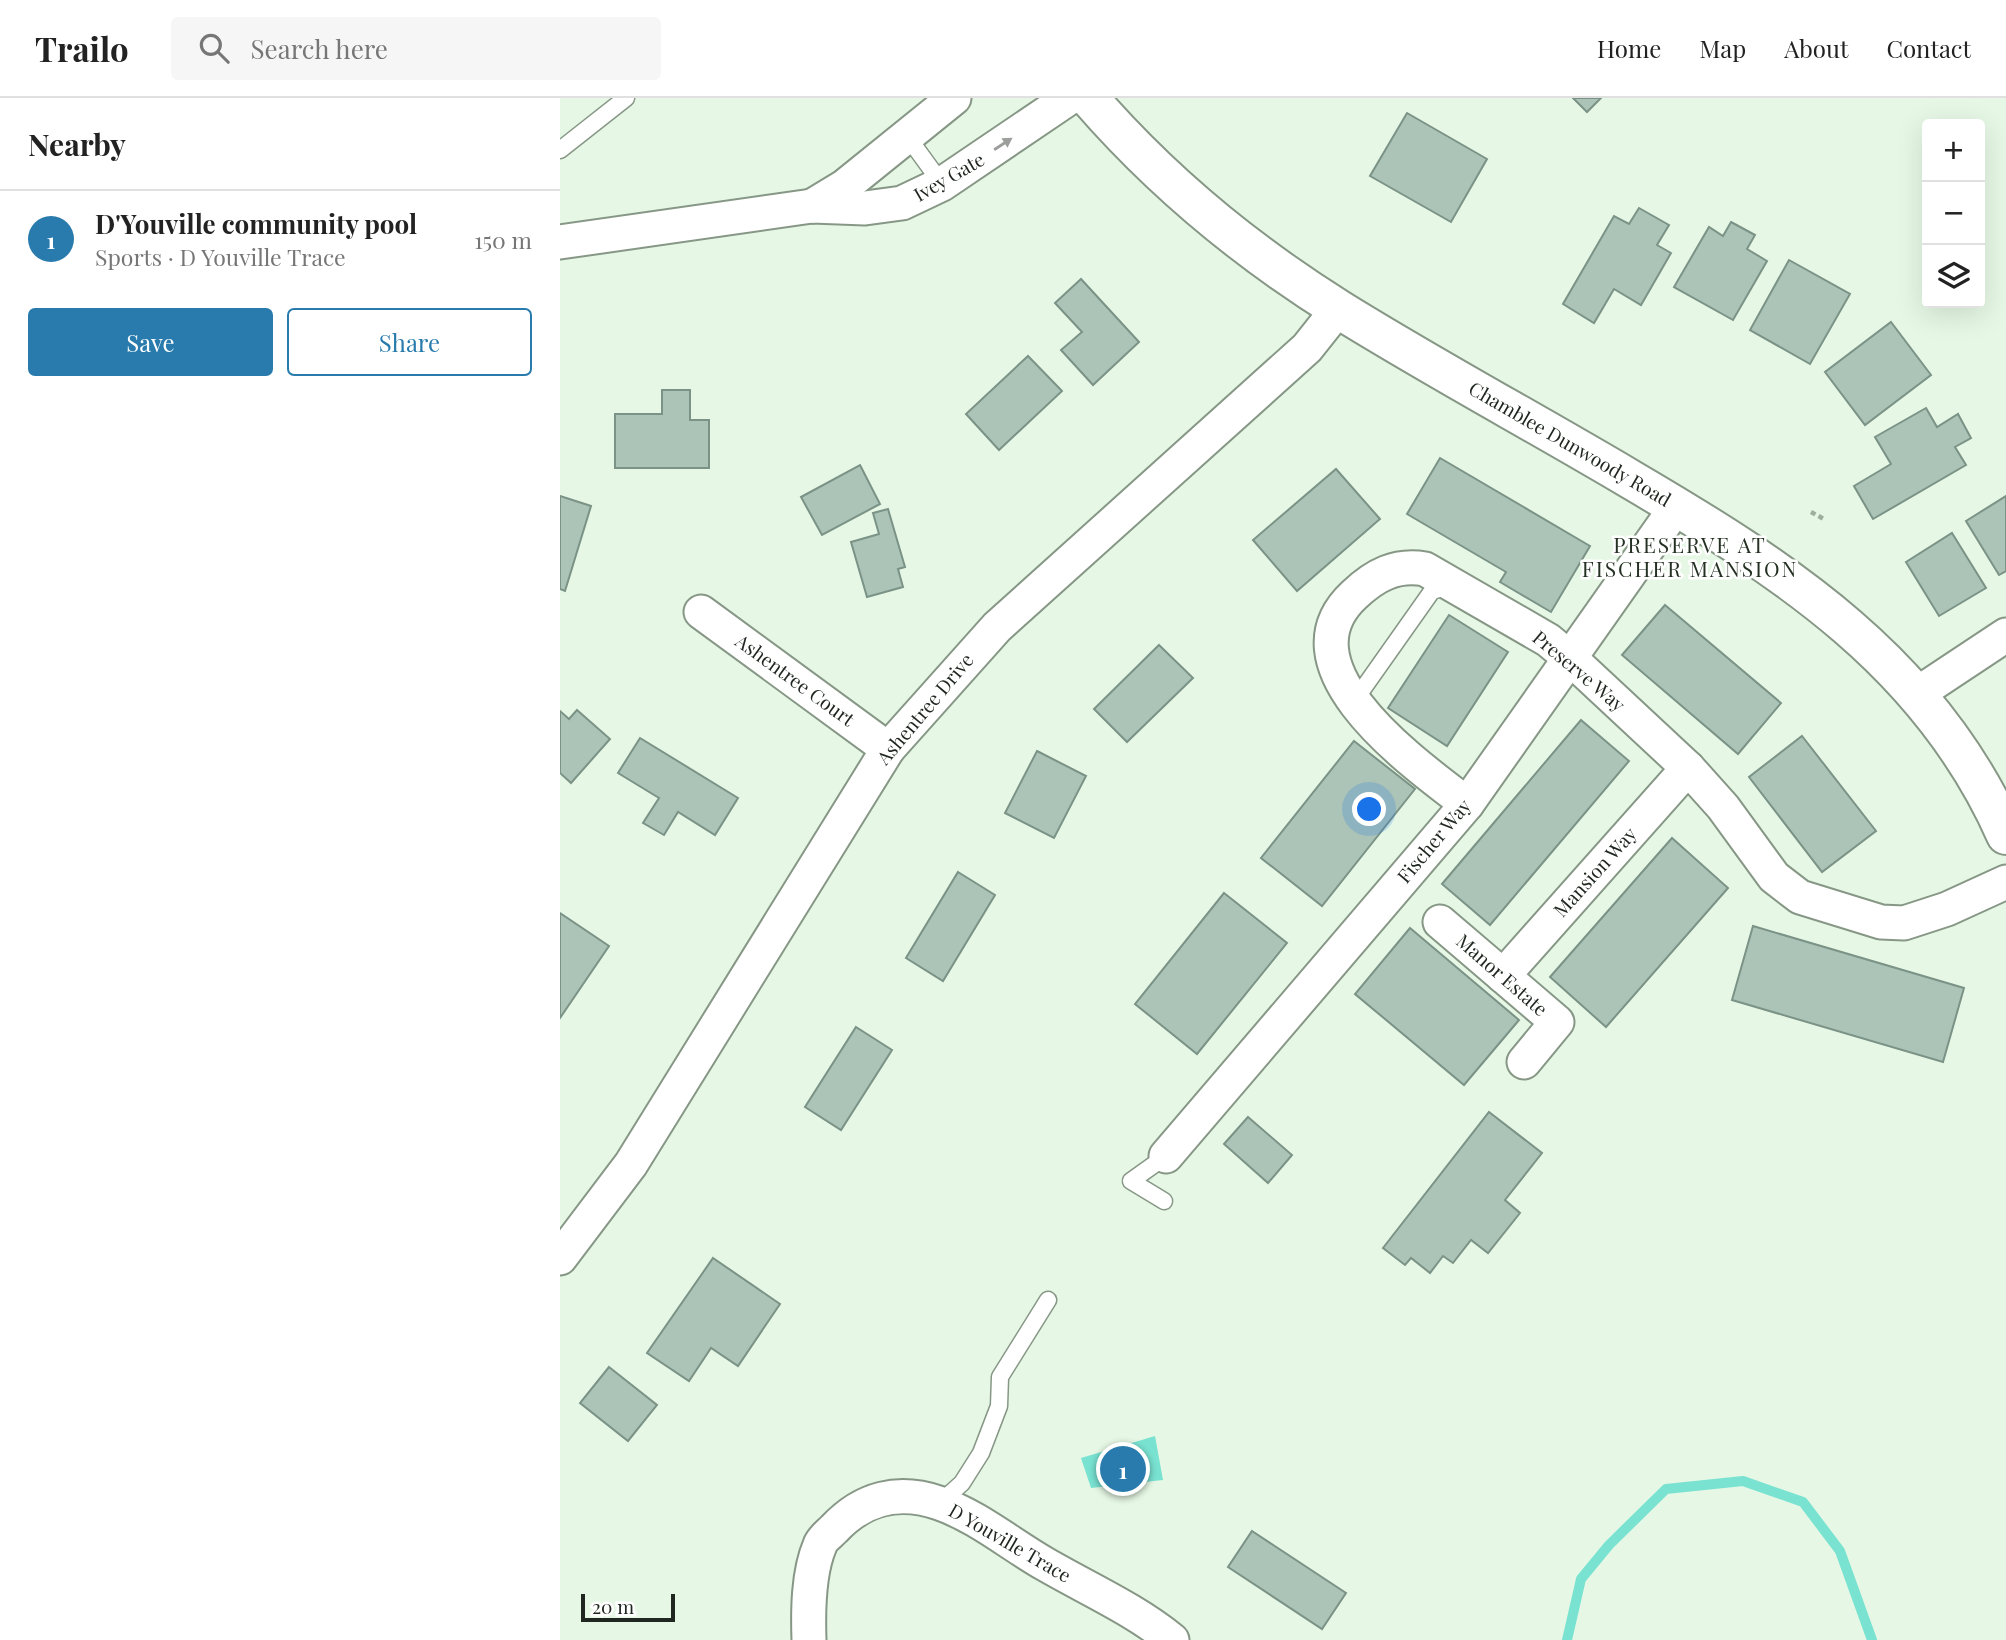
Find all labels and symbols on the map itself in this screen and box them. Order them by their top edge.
one-way arrow [994,137,1012,151]
street label: Ivey Gate [908,145,989,207]
street label: Chamblee Dunwoody Road [1465,374,1676,512]
district label: PRESERVE AT FISCHER MANSION [1582,530,1798,582]
street label: Preserve Way [1528,624,1632,717]
street label: Ashentree Court [730,627,861,731]
street label: Ashentree Drive [869,647,978,770]
your location [1352,792,1386,826]
street label: Fischer Way [1390,793,1476,888]
street label: Mansion Way [1547,821,1642,922]
street label: Manor Estate [1451,927,1554,1021]
pin: 1 [1100,1443,1146,1495]
street label: D Youville Trace [945,1497,1076,1588]
scale bar [581,1591,676,1623]

